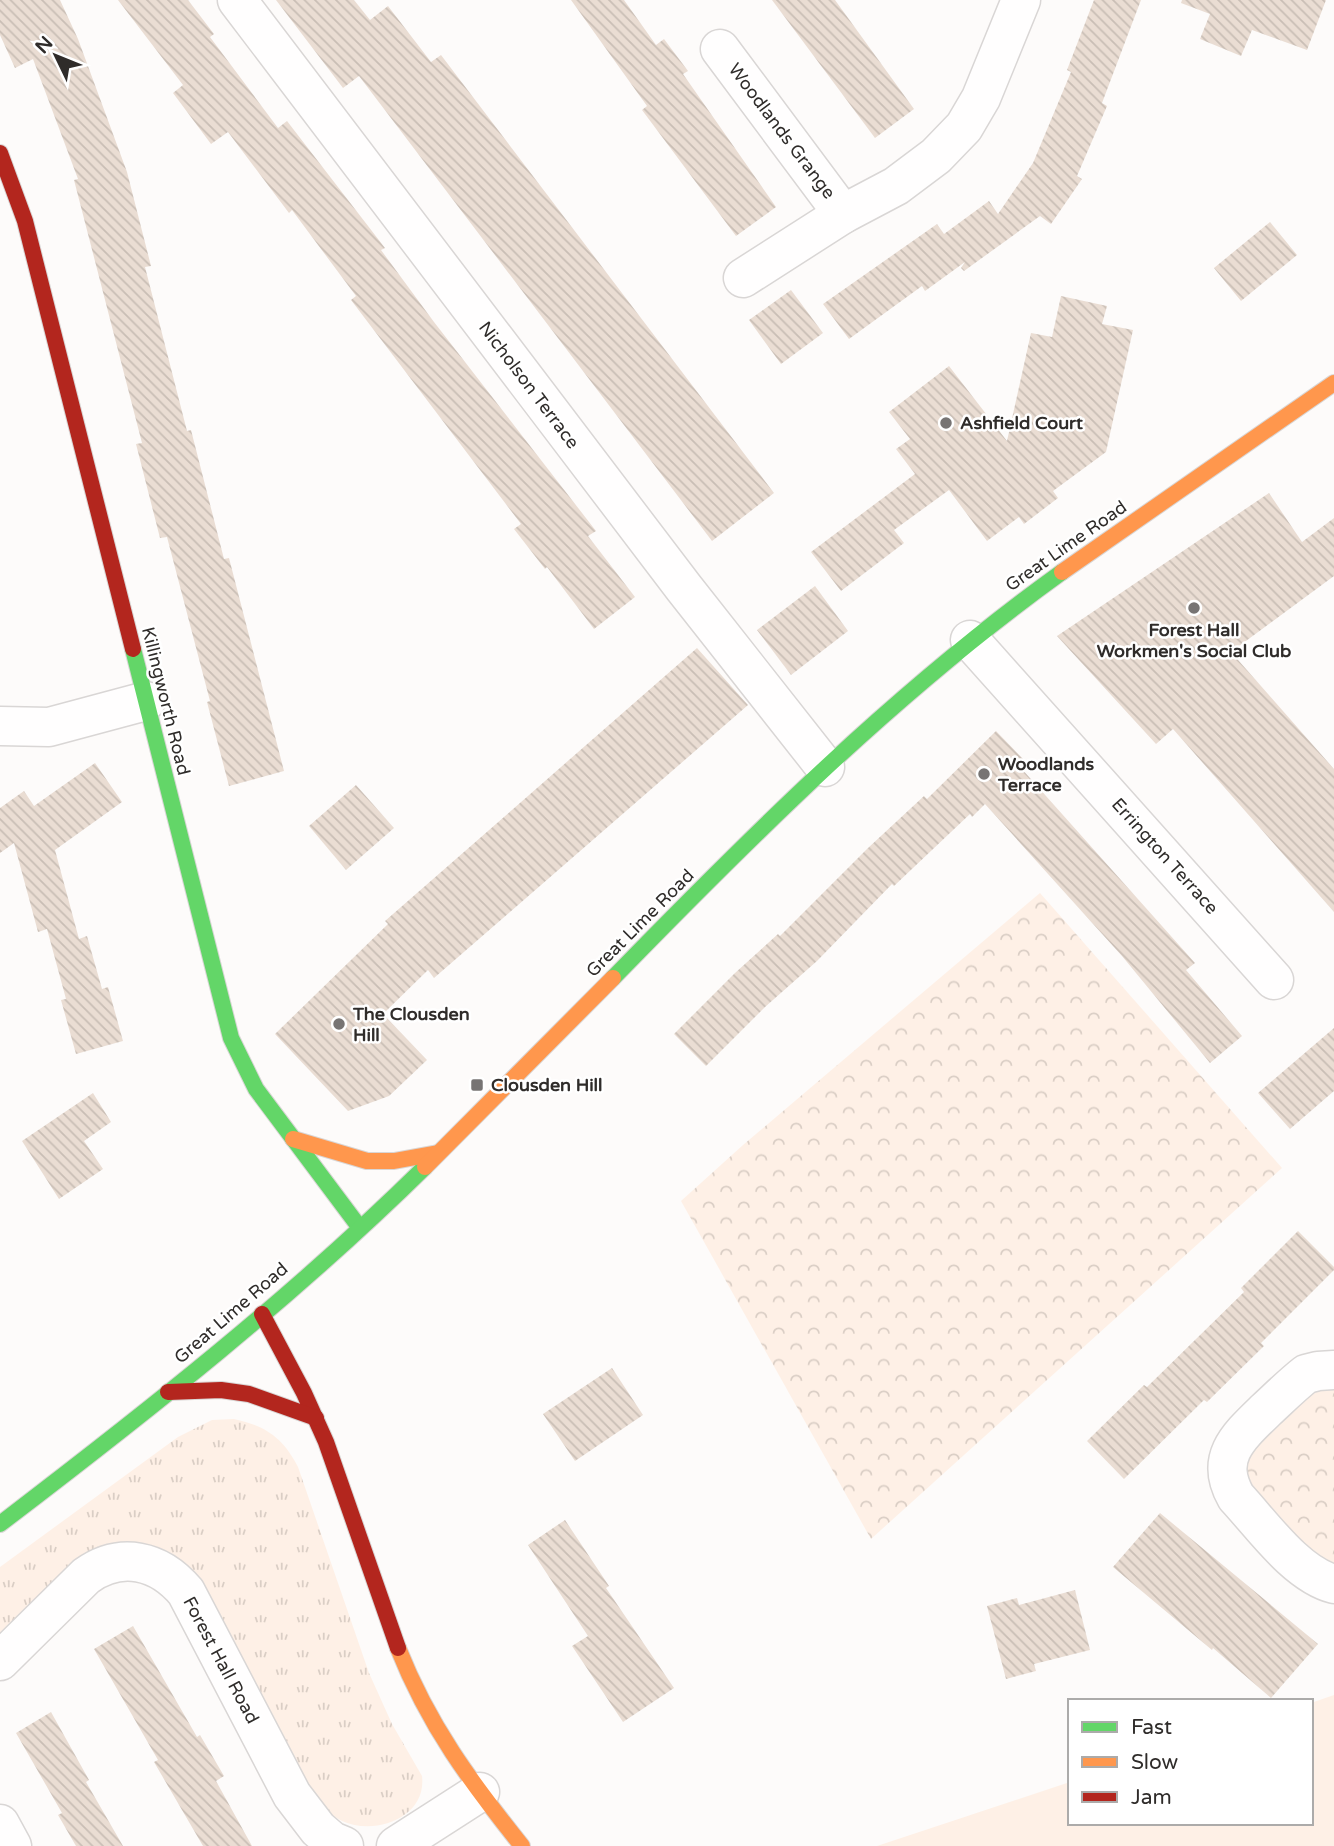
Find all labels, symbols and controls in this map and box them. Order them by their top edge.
north arrow [21,21,91,91]
text: N [31,32,58,58]
street label: Woodlands Grange [724,59,840,203]
street label: Nicholson Terrace [474,317,584,453]
place label: Ashfield Court [960,412,1083,434]
marker: Ashfield Court [938,415,954,431]
street label: Great Lime Road [1001,496,1131,596]
marker: Forest Hall Workmen's Social Club [1186,600,1202,616]
place label: Forest Hall Workmen's Social Club [1097,619,1291,662]
street label: Killingworth Road [137,625,195,777]
place label: Woodlands Terrace [997,753,1095,796]
marker: Woodlands Terrace [976,766,992,782]
street label: Errington Terrace [1107,793,1223,919]
street label: Great Lime Road [582,865,698,981]
place label: The Clousden Hill [352,1003,470,1046]
marker: The Clousden Hill [331,1016,347,1032]
place label: Clousden Hill [491,1074,603,1096]
marker: Clousden Hill [469,1077,485,1093]
street label: Great Lime Road [170,1258,292,1368]
street label: Forest Hall Road [178,1593,264,1727]
legend [1068,1699,1313,1825]
text: Fast [1131,1715,1172,1740]
text: Slow [1131,1750,1179,1775]
text: Jam [1131,1785,1172,1810]

